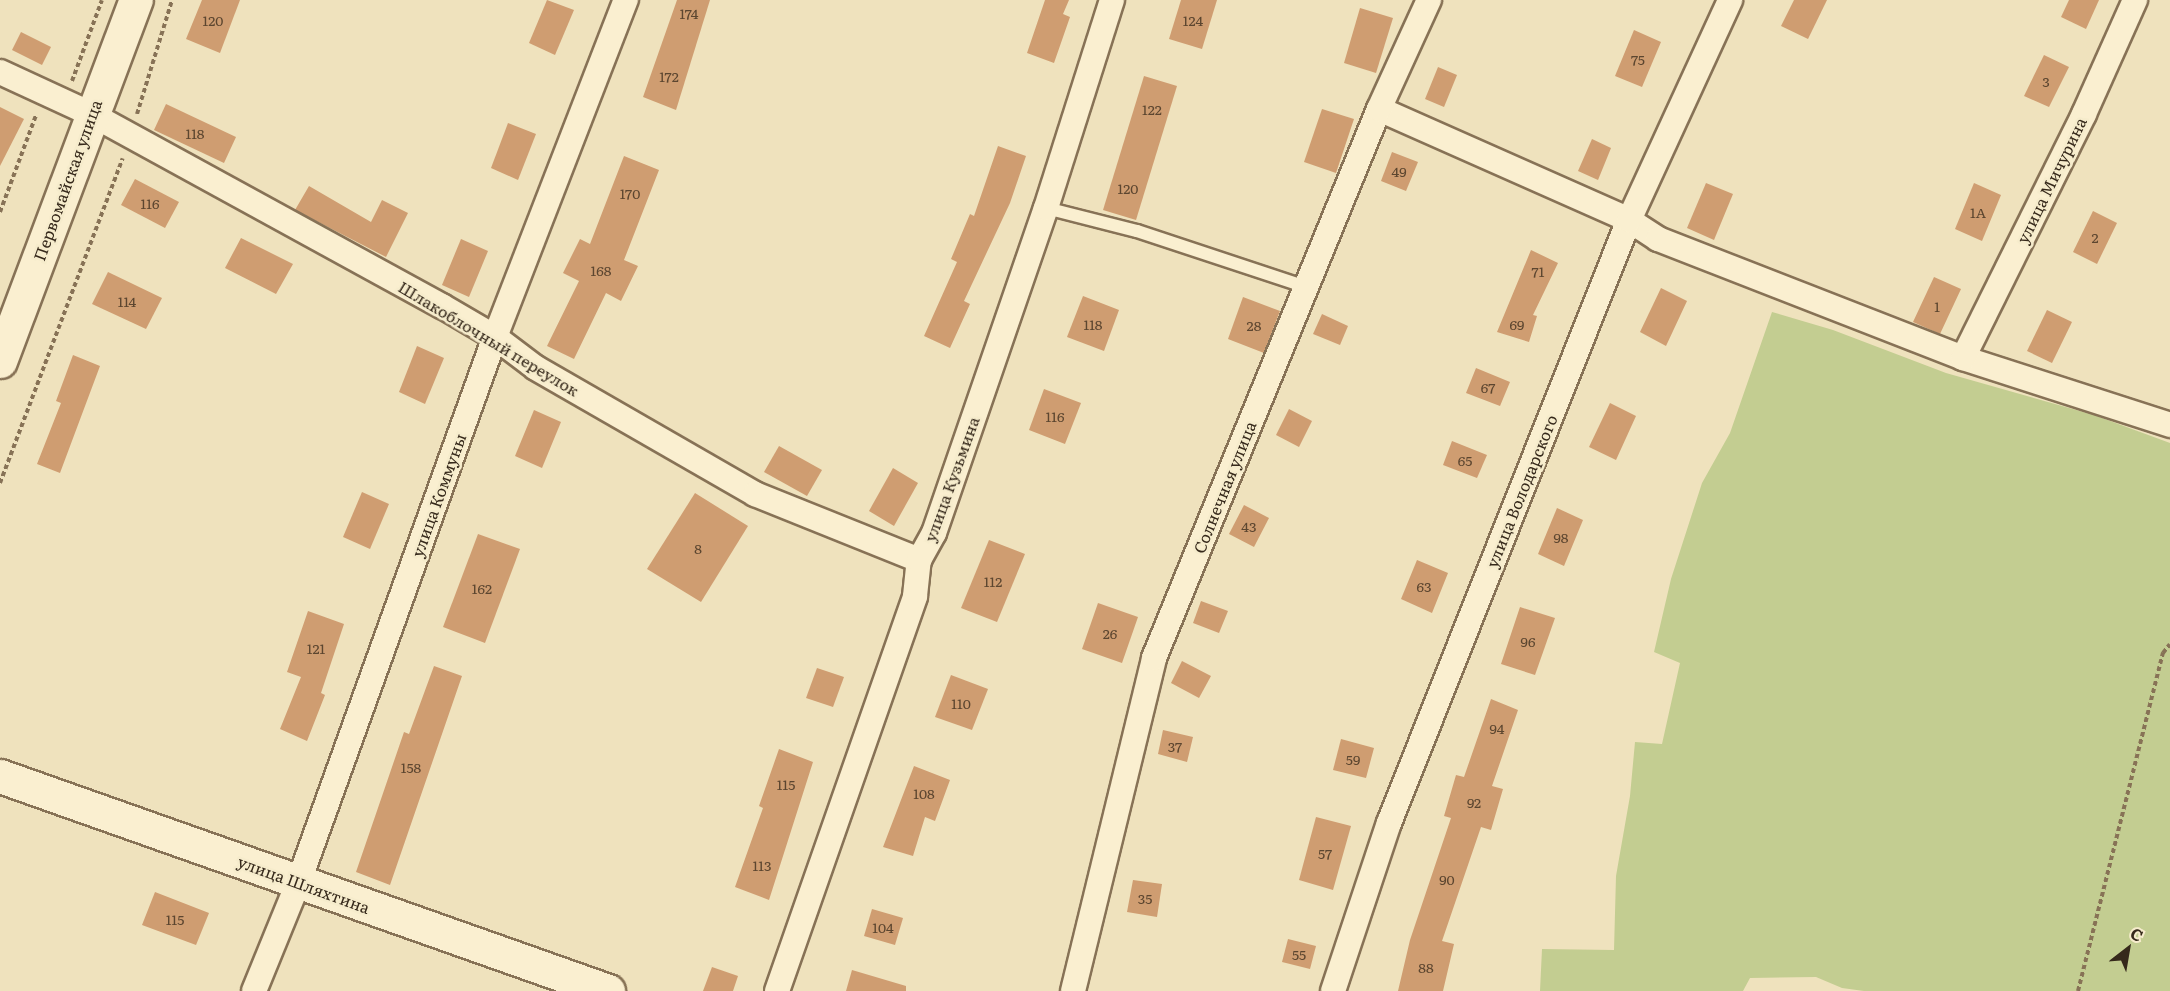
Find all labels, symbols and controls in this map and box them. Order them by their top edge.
house number: 174 [679,5,699,21]
house number: 120 [203,12,223,28]
house number: 124 [1183,12,1203,28]
house number: 75 [1631,51,1645,67]
house number: 172 [659,68,679,84]
house number: 3 [2042,73,2050,89]
street label: Первомайская улица [29,97,105,263]
house number: 122 [1142,101,1162,117]
street label: улица Мичурина [2012,114,2090,246]
house number: 118 [185,125,205,141]
house number: 49 [1391,163,1407,179]
house number: 120 [1118,180,1138,196]
house number: 170 [620,185,640,201]
house number: 116 [141,195,159,211]
house number: 1А [1970,204,1986,220]
house number: 2 [2091,229,2099,245]
house number: 168 [591,262,611,278]
house number: 71 [1532,263,1544,279]
street label: Шлакоблочный переулок [395,276,583,400]
house number: 114 [118,293,136,309]
house number: 1 [1934,298,1940,314]
house number: 118 [1083,316,1103,332]
house number: 69 [1510,316,1524,332]
house number: 28 [1247,317,1261,333]
house number: 67 [1481,379,1495,395]
house number: 116 [1046,408,1064,424]
street label: улица Володарского [1482,412,1560,570]
street label: улица Кузьмина [919,414,983,544]
street label: Солнечная улица [1189,418,1259,556]
street label: улица Коммуны [407,431,469,559]
house number: 65 [1458,452,1472,468]
house number: 43 [1241,518,1257,534]
house number: 98 [1553,529,1569,545]
house number: 8 [694,540,702,556]
house number: 112 [984,573,1002,589]
house number: 63 [1416,578,1432,594]
house number: 162 [472,580,492,596]
house number: 26 [1103,625,1117,641]
house number: 96 [1521,633,1535,649]
house number: 121 [307,640,325,656]
house number: 110 [951,695,971,711]
house number: 94 [1489,720,1505,736]
house number: 37 [1168,738,1182,754]
house number: 59 [1346,751,1360,767]
house number: 158 [401,759,421,775]
house number: 115 [777,776,795,792]
house number: 108 [913,785,935,801]
house number: 92 [1467,794,1481,810]
house number: 57 [1318,845,1332,861]
street label: улица Шляхтина [235,851,373,917]
house number: 113 [753,857,771,873]
house number: 90 [1439,871,1455,887]
house number: 35 [1138,890,1152,906]
house number: 115 [166,911,184,927]
house number: 104 [872,919,894,935]
north arrow [2098,919,2158,979]
text: С [2126,920,2148,947]
house number: 55 [1292,946,1306,962]
house number: 88 [1418,959,1434,975]

